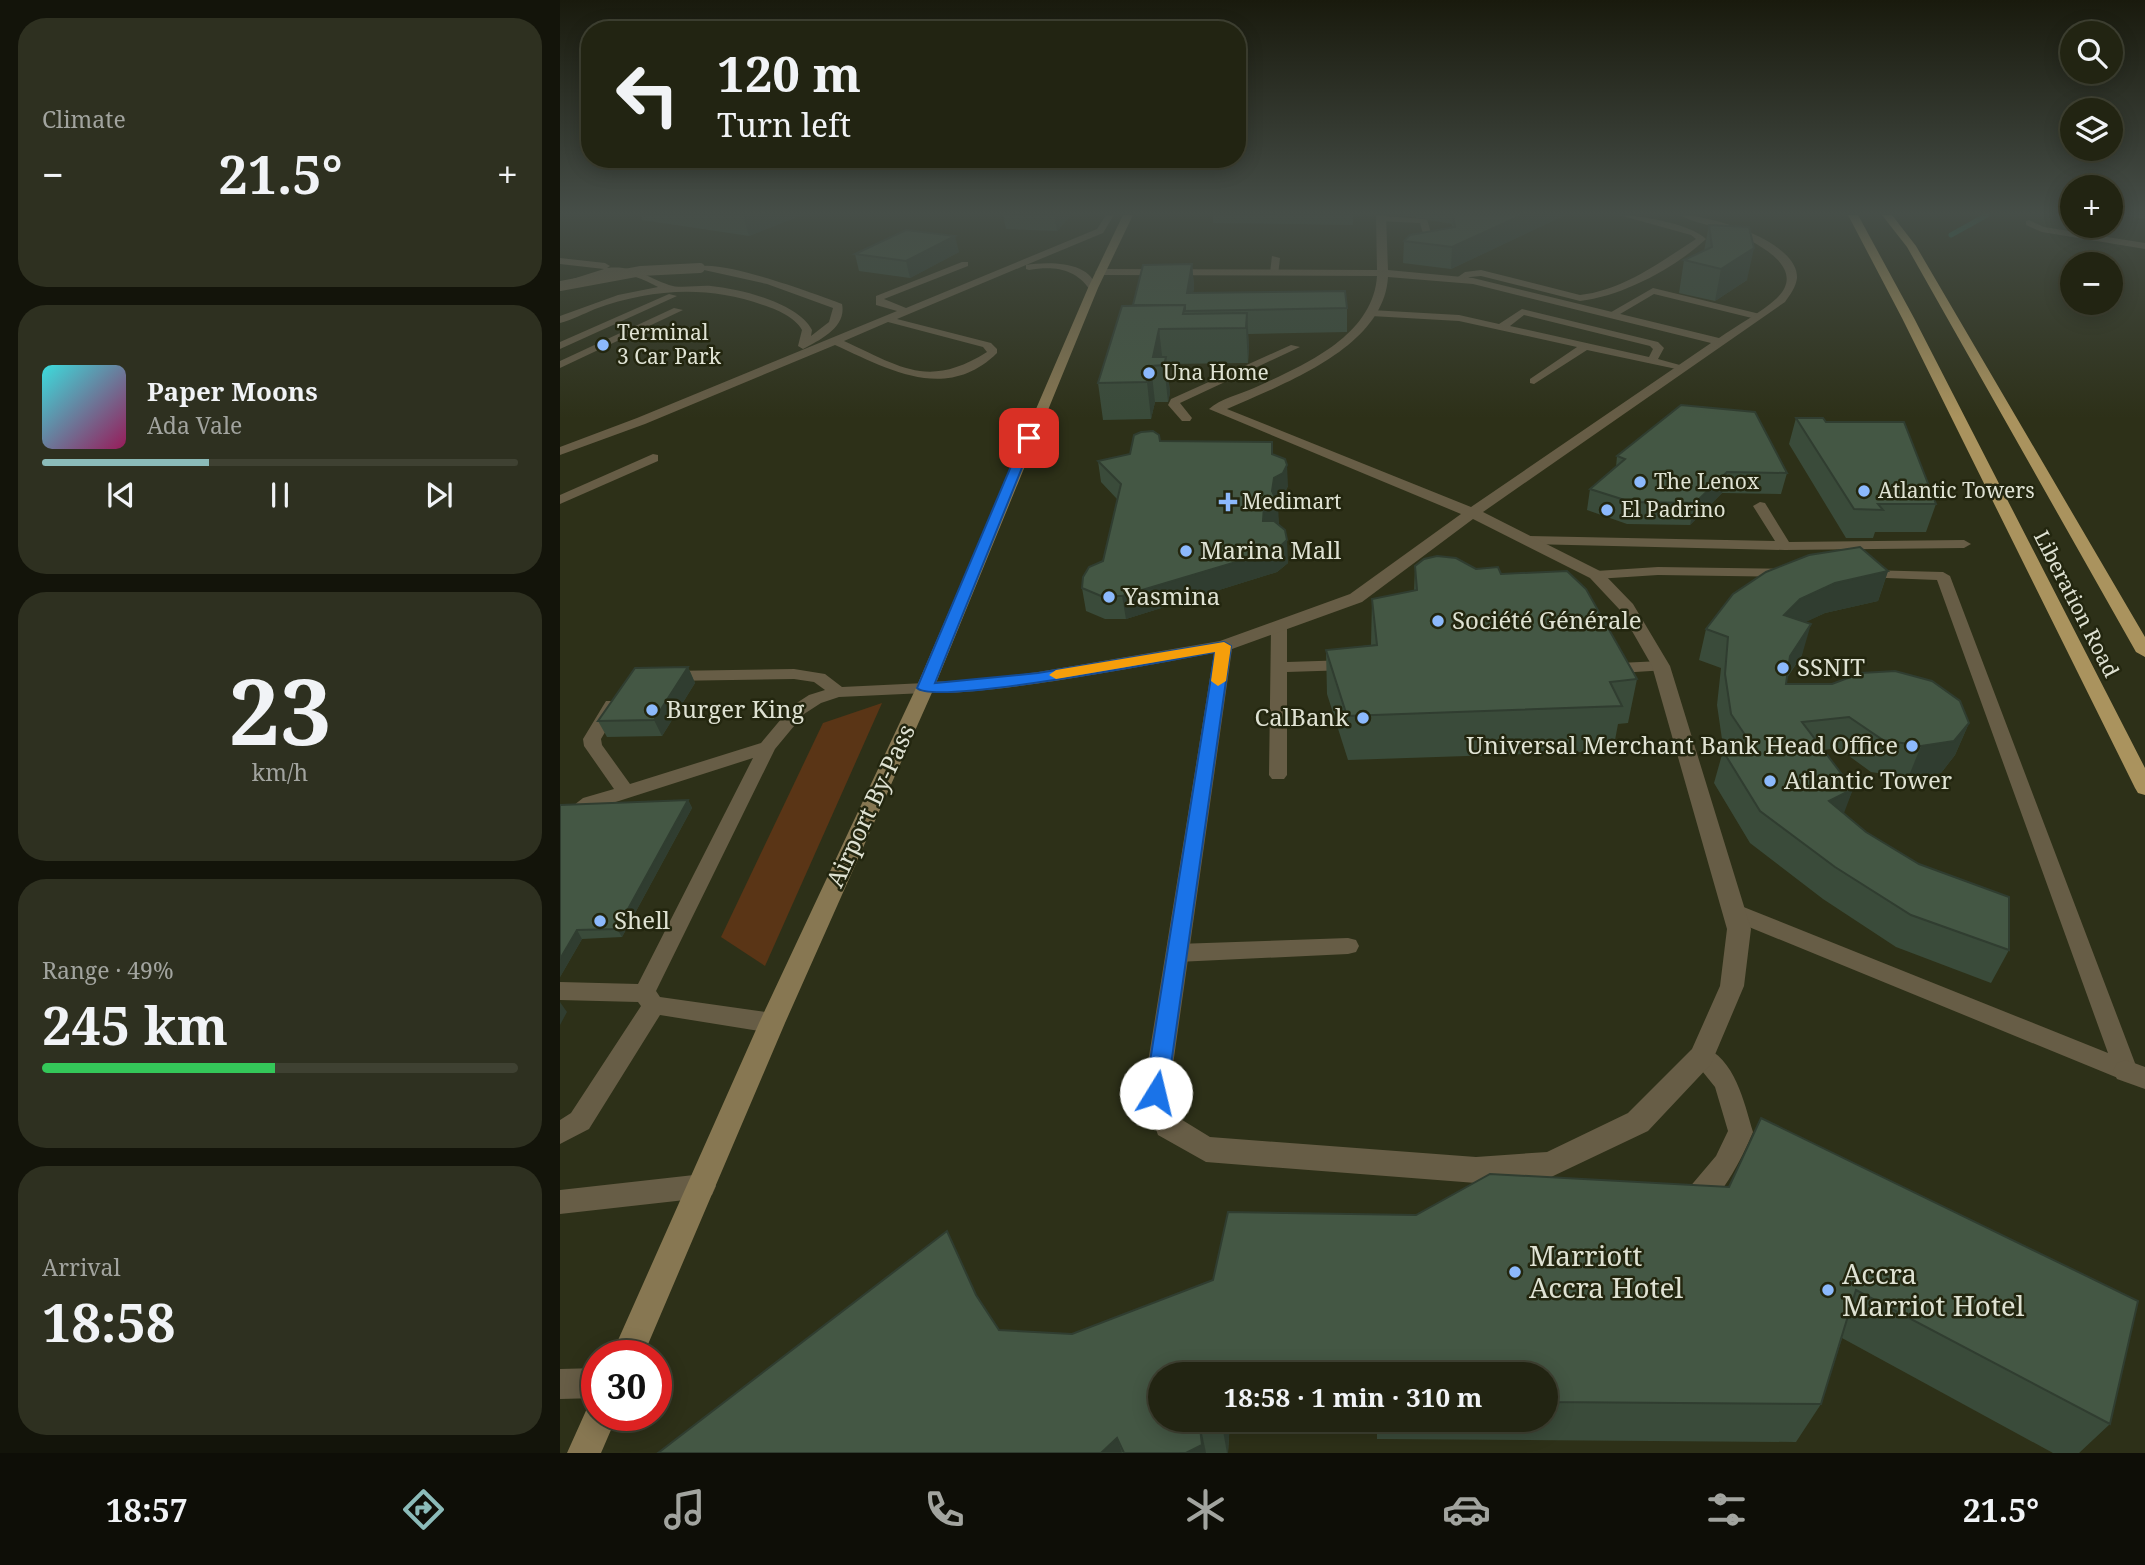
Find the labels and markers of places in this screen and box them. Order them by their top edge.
place label: Terminal 3 Car Park [617,318,722,370]
marker: Terminal 3 Car Park [595,337,611,353]
place label: Una Home [1163,358,1269,386]
marker: Una Home [1141,365,1157,381]
pin [999,408,1059,468]
place label: The Lenox [1654,467,1760,495]
marker: The Lenox [1632,474,1648,490]
place label: Atlantic Towers [1878,476,2035,504]
marker: Atlantic Towers [1856,483,1872,499]
place label: Medimart [1242,487,1342,515]
marker: Medimart [1220,494,1236,510]
place label: El Padrino [1621,495,1726,523]
marker: El Padrino [1599,502,1615,518]
place label: Marina Mall [1200,533,1342,566]
marker: Marina Mall [1178,543,1194,559]
place label: Yasmina [1122,579,1220,612]
marker: Yasmina [1101,589,1117,605]
place label: Société Générale [1452,603,1642,636]
marker: Société Générale [1430,613,1446,629]
place label: SSNIT [1797,650,1865,683]
marker: SSNIT [1775,660,1791,676]
place label: Burger King [666,692,804,725]
place label: CalBank [1255,700,1350,733]
marker: Burger King [644,702,660,718]
marker: CalBank [1355,710,1371,726]
place label: Universal Merchant Bank Head Office [1466,728,1898,761]
marker: Universal Merchant Bank Head Office [1904,738,1920,754]
place label: Atlantic Tower [1784,763,1952,796]
marker: Atlantic Tower [1762,773,1778,789]
place label: Shell [614,903,671,936]
marker: Shell [592,913,608,929]
place label: Marriott Accra Hotel [1529,1236,1684,1306]
place label: Accra Marriot Hotel [1842,1254,2025,1324]
marker: Marriott Accra Hotel [1507,1264,1523,1280]
marker: Accra Marriot Hotel [1820,1282,1836,1298]

